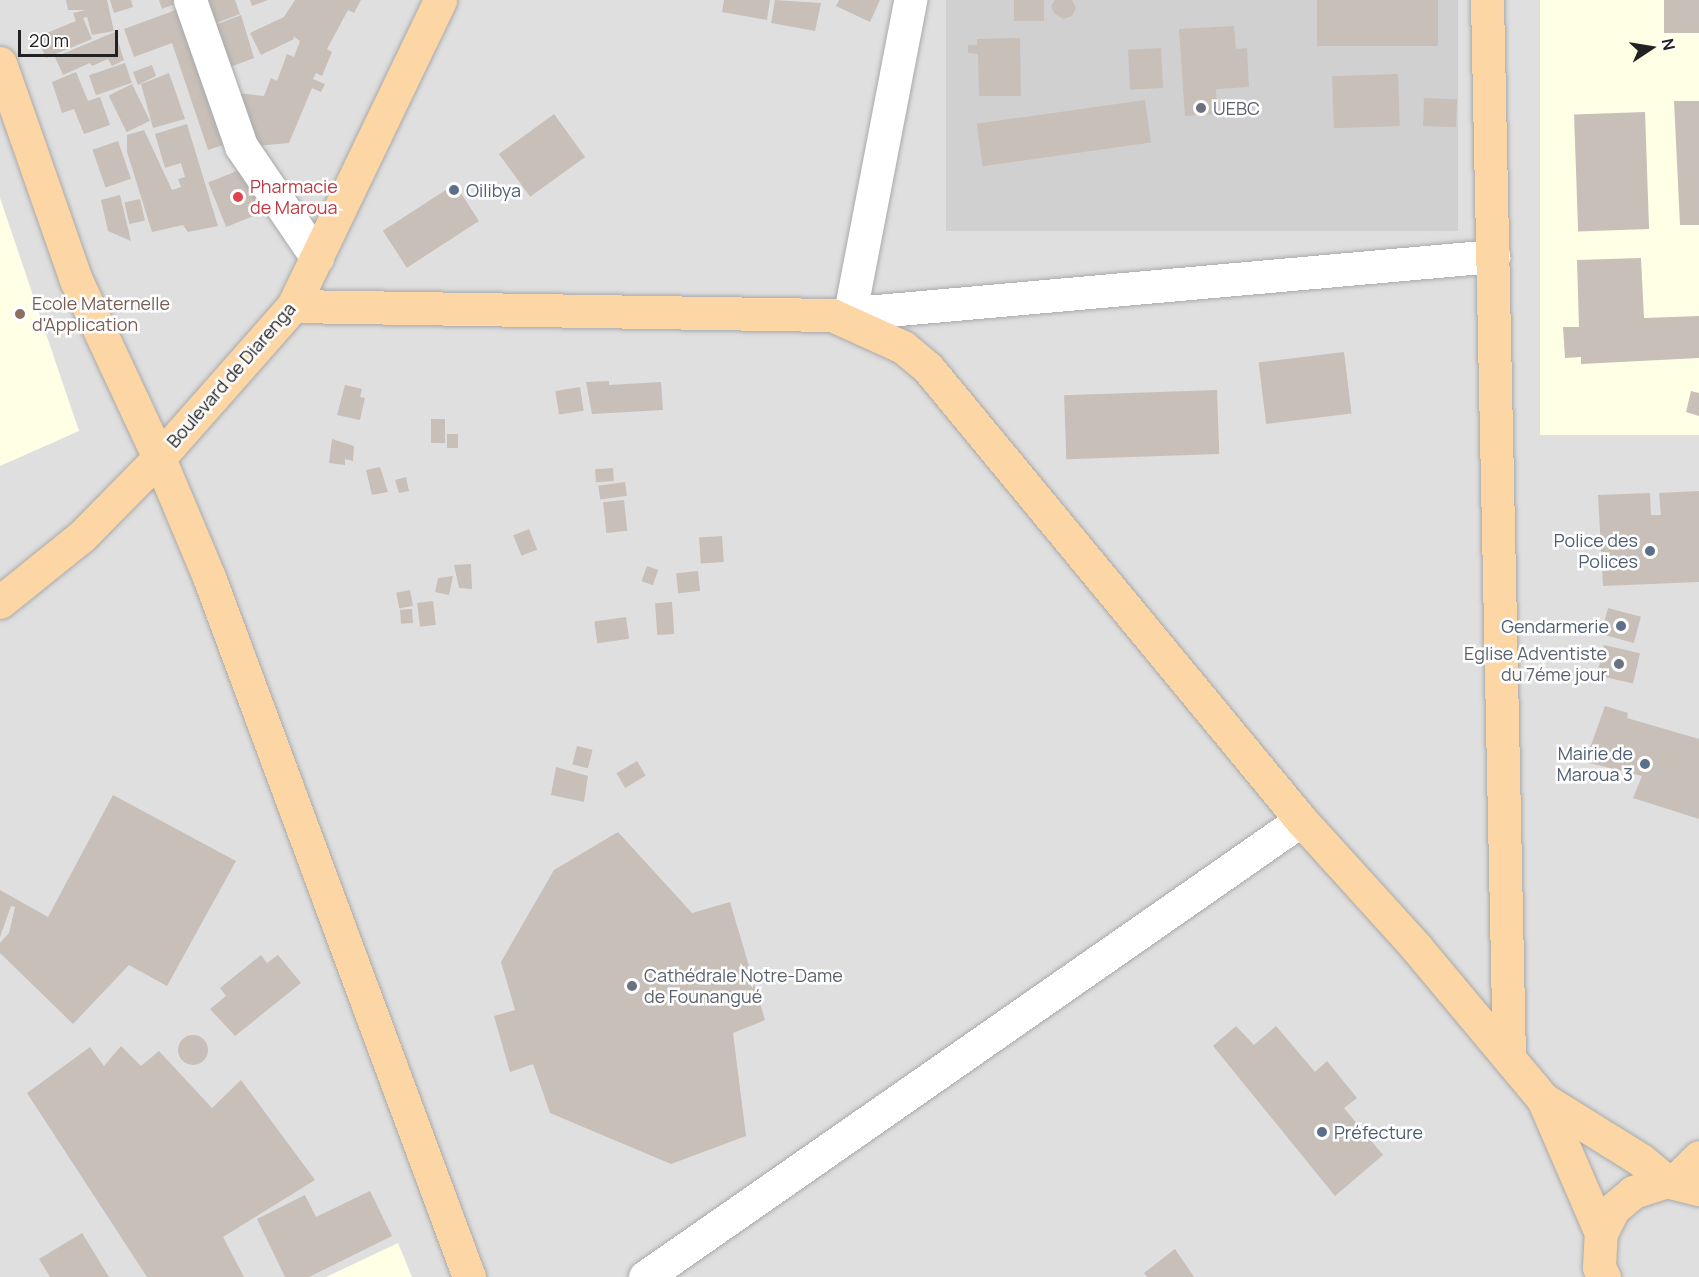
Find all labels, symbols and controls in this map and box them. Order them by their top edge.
scale bar [21,18,122,56]
north arrow [1621,18,1681,78]
text: 20 m [29,28,69,52]
text: N [1657,36,1681,52]
place label: UEBC [1213,97,1260,119]
marker: UEBC [1194,101,1208,115]
place label: Pharmacie de Maroua [250,176,338,219]
place label: Oilibya [466,179,521,201]
marker: Oilibya [447,183,461,197]
marker: Pharmacie de Maroua [231,190,245,204]
place label: Ecole Maternelle d'Application [32,293,170,336]
street label: Boulevard de Diarenga [162,298,300,452]
marker: Ecole Maternelle d'Application [13,307,27,321]
place label: Police des Polices [1554,530,1638,572]
marker: Police des Polices [1643,544,1657,558]
place label: Gendarmerie [1501,615,1609,637]
marker: Gendarmerie [1614,619,1628,633]
place label: Eglise Adventiste du 7éme jour [1464,643,1607,686]
marker: Eglise Adventiste du 7éme jour [1612,657,1626,671]
place label: Mairie de Maroua 3 [1557,743,1633,786]
marker: Mairie de Maroua 3 [1638,757,1652,771]
place label: Cathédrale Notre-Dame de Founangué [644,965,843,1008]
marker: Cathédrale Notre-Dame de Founangué [625,979,639,993]
place label: Préfecture [1334,1121,1423,1143]
marker: Préfecture [1315,1125,1329,1139]

